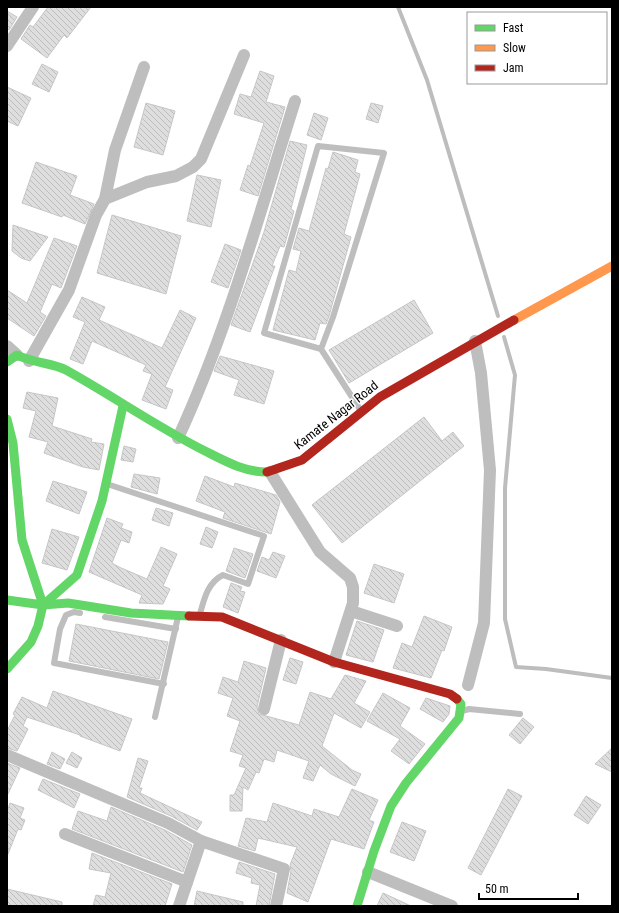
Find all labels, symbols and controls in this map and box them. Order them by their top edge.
legend [467,12,607,84]
text: Fast [503,21,524,35]
text: Slow [503,41,526,55]
text: Jam [503,61,524,75]
street label: Kamate Nagar Road [291,378,381,452]
scale bar [479,875,578,901]
text: 50 m [485,882,509,896]

